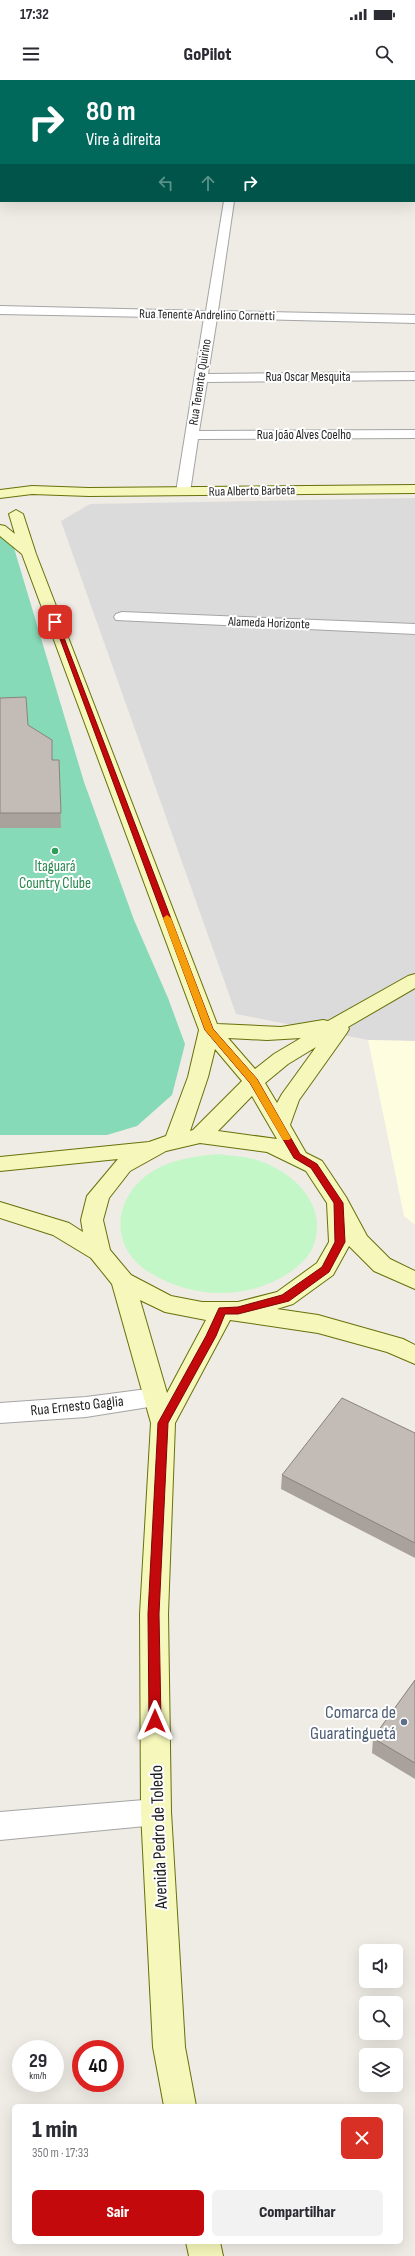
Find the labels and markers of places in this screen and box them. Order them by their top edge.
pin [38,605,72,639]
marker: Itaguará Country Clube [50,846,60,856]
place label: Itaguará Country Clube [19,857,91,893]
place label: Comarca de Guaratinguetá [310,1702,396,1744]
marker: Comarca de Guaratinguetá [399,1717,409,1727]

